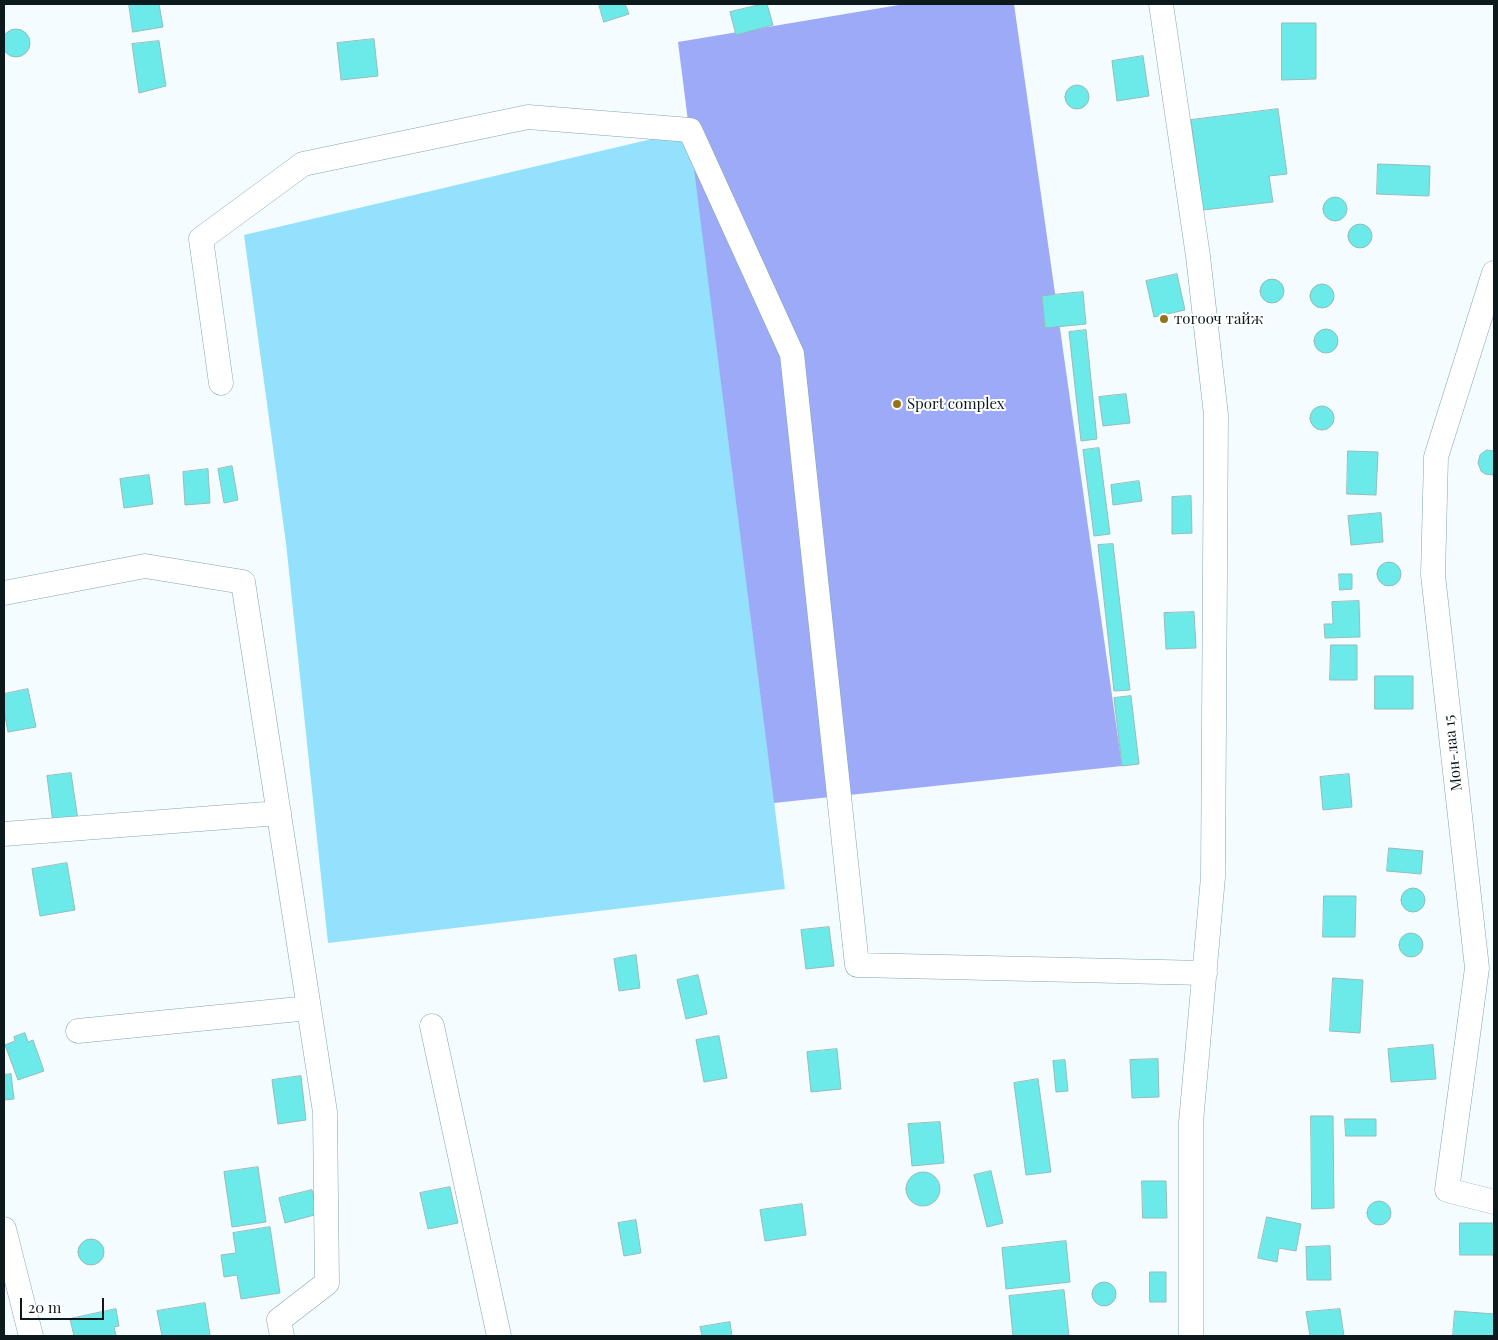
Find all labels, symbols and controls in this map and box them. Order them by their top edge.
place label: тогооч тайж [1174,310,1263,328]
marker: тогооч тайж [1158,313,1170,325]
place label: Sport complex [907,395,1005,413]
marker: Sport complex [891,398,903,410]
street label: Мон-лаа 15 [1440,714,1466,792]
scale bar [22,1288,106,1320]
text: 20 m [28,1297,61,1317]

